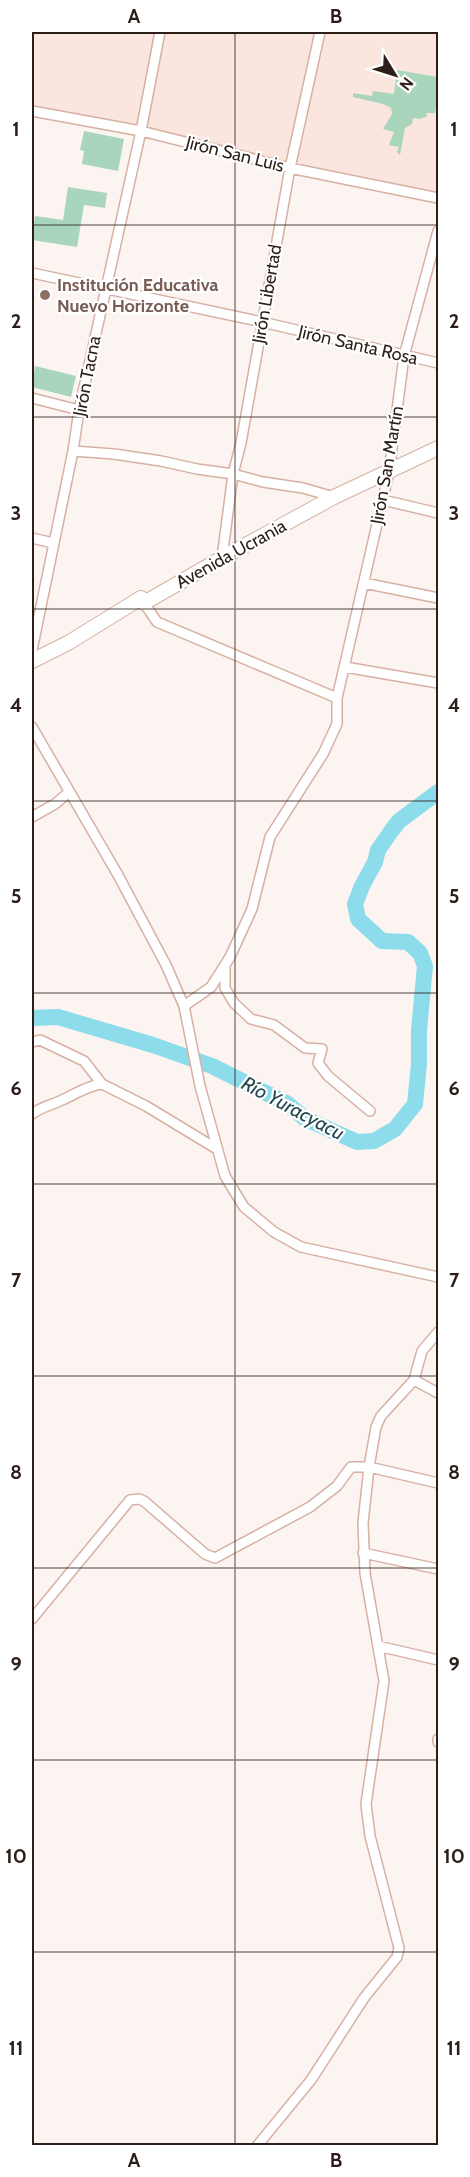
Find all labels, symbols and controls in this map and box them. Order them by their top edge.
text: A [128,4,141,28]
text: B [330,4,342,28]
north arrow [365,45,425,105]
text: N [395,74,417,94]
text: 1 [12,117,20,141]
text: 1 [450,117,458,141]
street label: Jirón San Luis [183,131,286,177]
street label: Jirón Libertad [247,243,287,346]
place label: Institución Educativa Nuevo Horizonte [57,274,218,317]
marker: Institución Educativa Nuevo Horizonte [38,288,52,302]
text: 2 [11,309,21,333]
text: 2 [449,309,459,333]
street label: Jirón Santa Rosa [295,320,420,370]
street label: Jirón Tacna [68,333,106,419]
street label: Jirón San Martín [366,404,408,527]
text: 3 [11,501,21,525]
text: 3 [449,501,459,525]
street label: Avenida Ucrania [172,514,290,593]
text: 4 [10,693,22,717]
text: 4 [448,693,460,717]
text: 5 [11,884,21,908]
text: 5 [449,884,459,908]
water label: Río Yuracyacu [238,1071,348,1145]
text: 6 [10,1076,22,1100]
text: 6 [448,1076,460,1100]
text: 7 [11,1268,22,1292]
text: 7 [449,1268,460,1292]
text: 8 [10,1460,22,1484]
text: 8 [448,1460,460,1484]
text: 9 [10,1652,22,1676]
text: 9 [448,1652,460,1676]
text: 10 [5,1844,27,1868]
text: 10 [443,1844,465,1868]
text: 11 [9,2036,23,2060]
text: 11 [447,2036,461,2060]
text: A [128,2148,141,2172]
text: B [330,2148,342,2172]

